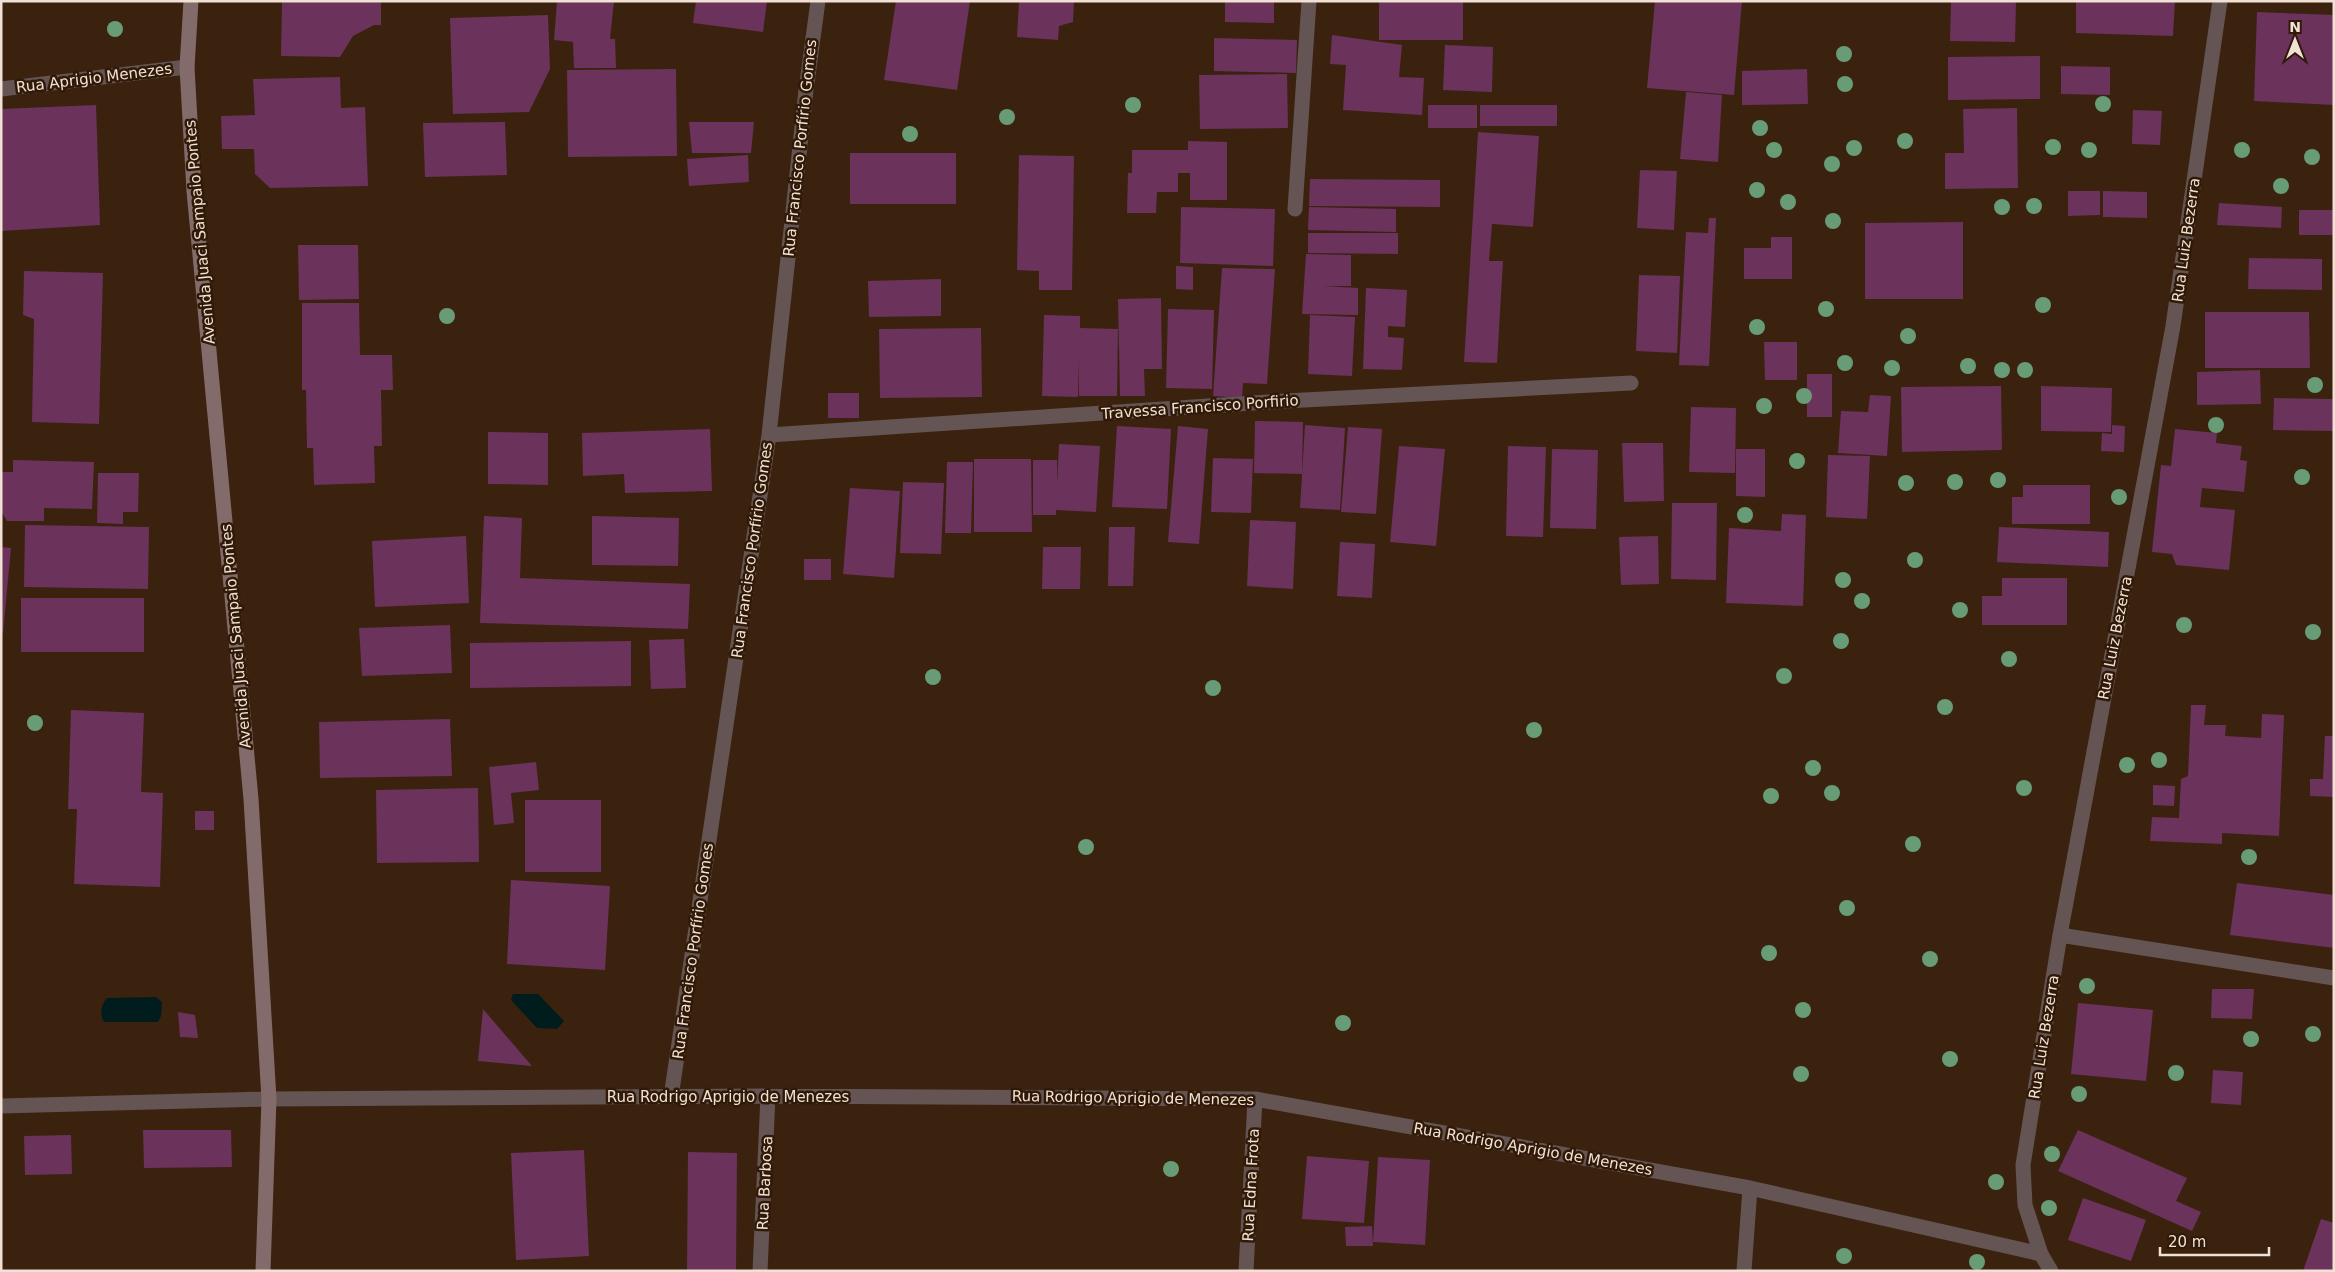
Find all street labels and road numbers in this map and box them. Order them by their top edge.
street label: Rua Francisco Porfírio Gomes [780,38,820,257]
street label: Rua Aprigio Menezes [15,59,173,96]
street label: Avenida Juaci Sampaio Pontes [181,119,219,345]
street label: Rua Luiz Bezerra [2168,177,2204,303]
street label: Travessa Francisco Porfirio [1100,391,1299,423]
street label: Rua Francisco Porfírio Gomes [728,441,776,659]
street label: Avenida Juaci Sampaio Pontes [217,523,255,749]
street label: Rua Luiz Bezerra [2094,575,2136,701]
street label: Rua Francisco Porfírio Gomes [669,842,717,1060]
street label: Rua Luiz Bezerra [2025,974,2063,1100]
street label: Rua Rodrigo Aprigio de Menezes [1012,1087,1255,1109]
street label: Rua Rodrigo Aprigio de Menezes [607,1088,849,1106]
street label: Rua Rodrigo Aprigio de Menezes [1412,1119,1654,1179]
street label: Rua Edna Frota [1239,1128,1263,1242]
street label: Rua Barbosa [754,1135,776,1231]

